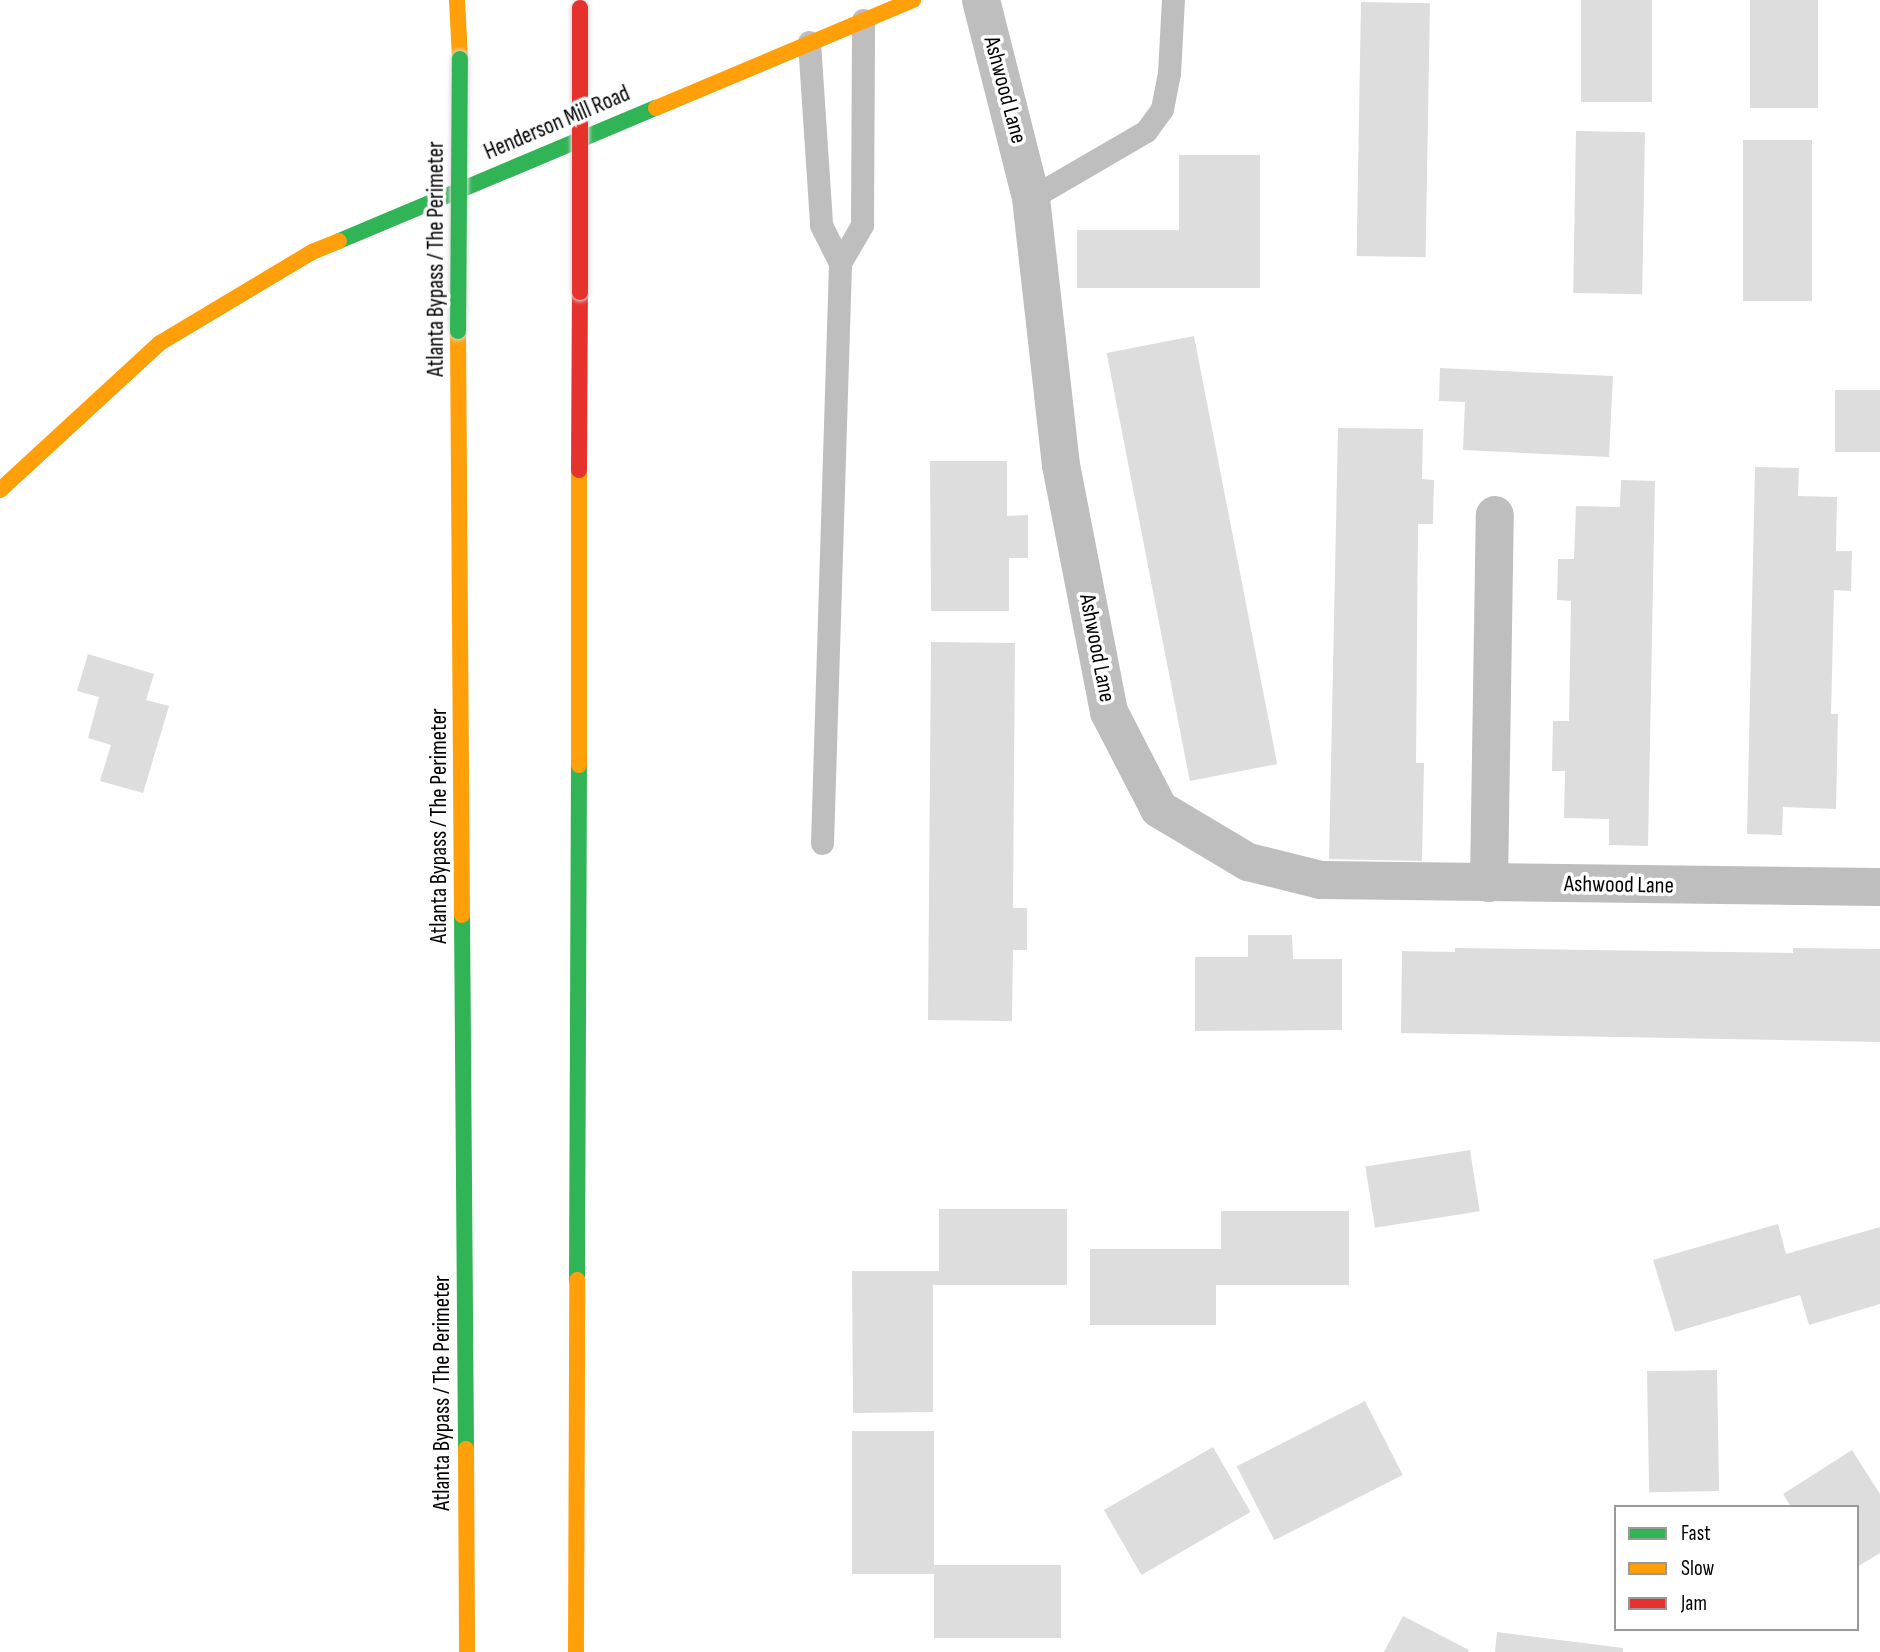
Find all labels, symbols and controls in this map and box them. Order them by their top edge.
street label: Ashwood Lane [977,33,1033,147]
street label: Henderson Mill Road [480,80,634,166]
street label: Atlanta Bypass / The Perimeter [422,141,450,377]
street label: Ashwood Lane [1073,592,1121,704]
street label: Atlanta Bypass / The Perimeter [425,708,453,944]
street label: Ashwood Lane [1564,870,1674,900]
street label: Atlanta Bypass / The Perimeter [428,1275,456,1511]
legend [1614,1505,1859,1631]
text: Fast [1681,1521,1711,1546]
text: Slow [1681,1556,1714,1581]
text: Jam [1681,1591,1707,1616]

